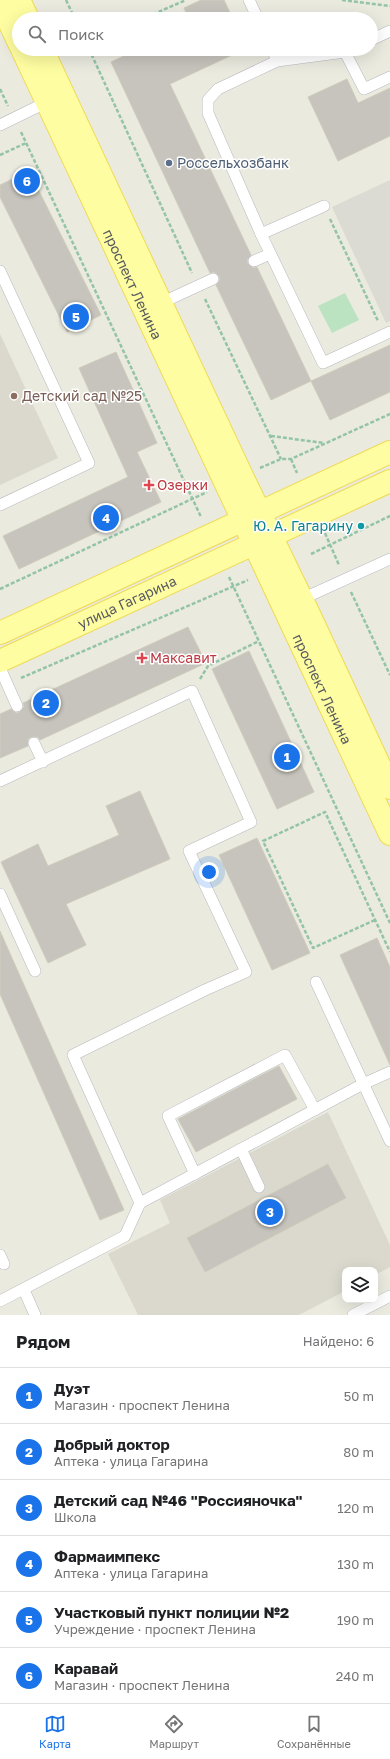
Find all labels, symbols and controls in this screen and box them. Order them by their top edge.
search box [12,12,378,56]
icon: search [26,23,48,45]
text: Поиск [58,25,104,43]
place label: Россельхозбанк [177,154,289,171]
marker: Россельхозбанк [164,158,174,168]
pin: 6 [14,166,40,196]
street label: проспект Ленина [100,226,166,342]
pin: 5 [63,302,89,332]
place label: Детский сад №25 [22,387,142,404]
marker: Детский сад №25 [9,391,19,401]
place label: Озерки [157,476,208,493]
marker: Озерки [144,480,154,490]
pin: 4 [93,503,119,533]
place label: Ю. А. Гагарину [253,517,353,534]
marker: Ю. А. Гагарину [356,521,366,531]
street label: улица Гагарина [75,572,179,632]
street label: проспект Ленина [289,631,356,747]
place label: Максавит [150,649,217,666]
marker: Максавит [137,653,147,663]
pin: 2 [33,688,59,718]
pin: 1 [274,742,300,772]
your location [199,862,219,882]
pin: 3 [257,1197,283,1227]
map controls [342,1267,378,1303]
button: layers [342,1267,378,1303]
text: Рядом [16,1331,70,1352]
text: Найдено: 6 [303,1333,374,1349]
text: Дуэт [54,1379,90,1397]
text: 1 [26,1388,32,1404]
text: 50 m [344,1388,374,1404]
text: Магазин · проспект Ленина [54,1397,230,1413]
text: Добрый доктор [54,1435,170,1453]
text: 2 [25,1444,33,1460]
text: 80 m [343,1444,374,1460]
text: Аптека · улица Гагарина [54,1453,208,1469]
text: Детский сад №46 "Россияночка" [54,1491,303,1509]
text: 3 [25,1500,33,1516]
text: 120 m [337,1500,374,1516]
text: Школа [54,1509,96,1525]
text: Фармаимпекс [54,1547,160,1565]
text: 4 [25,1556,33,1572]
text: 130 m [337,1556,374,1572]
text: Аптека · улица Гагарина [54,1565,208,1581]
text: Участковый пункт полиции №2 [54,1603,289,1621]
text: 5 [25,1612,33,1628]
text: 190 m [337,1612,374,1628]
text: Учреждение · проспект Ленина [54,1621,256,1637]
text: Каравай [54,1659,118,1677]
text: 6 [25,1668,33,1684]
text: 240 m [336,1668,374,1684]
text: Магазин · проспект Ленина [54,1677,230,1693]
tab: Карта [39,1713,71,1750]
tab: Маршрут [149,1713,199,1750]
tab: Сохранённые [277,1713,351,1750]

